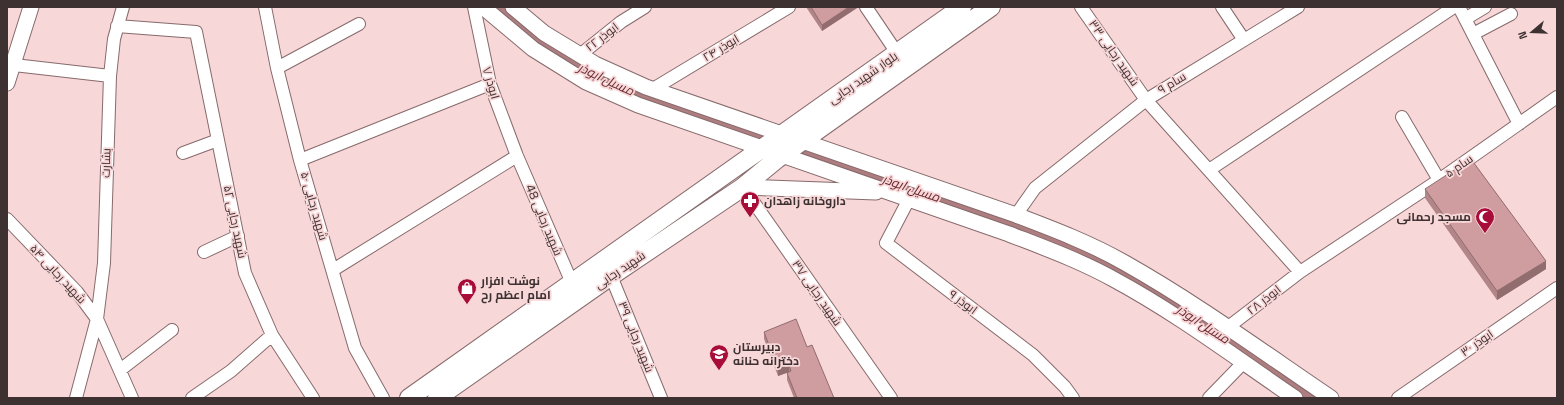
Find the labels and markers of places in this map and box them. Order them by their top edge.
pharmacy icon: داروخانه زاهدان [739,190,761,218]
place label: داروخانه زاهدان [764,193,846,209]
mosque icon: مسجد رحمانی [1474,206,1496,234]
place label: مسجد رحمانی [1396,209,1471,225]
place label: نوشت افزار امام اعظم رح [480,273,551,304]
shop icon: نوشت افزار امام اعظم رح [456,277,478,305]
place label: دبیرستان دخترانه حنانه [733,339,799,369]
school or university icon: دبیرستان دخترانه حنانه [708,343,730,371]

